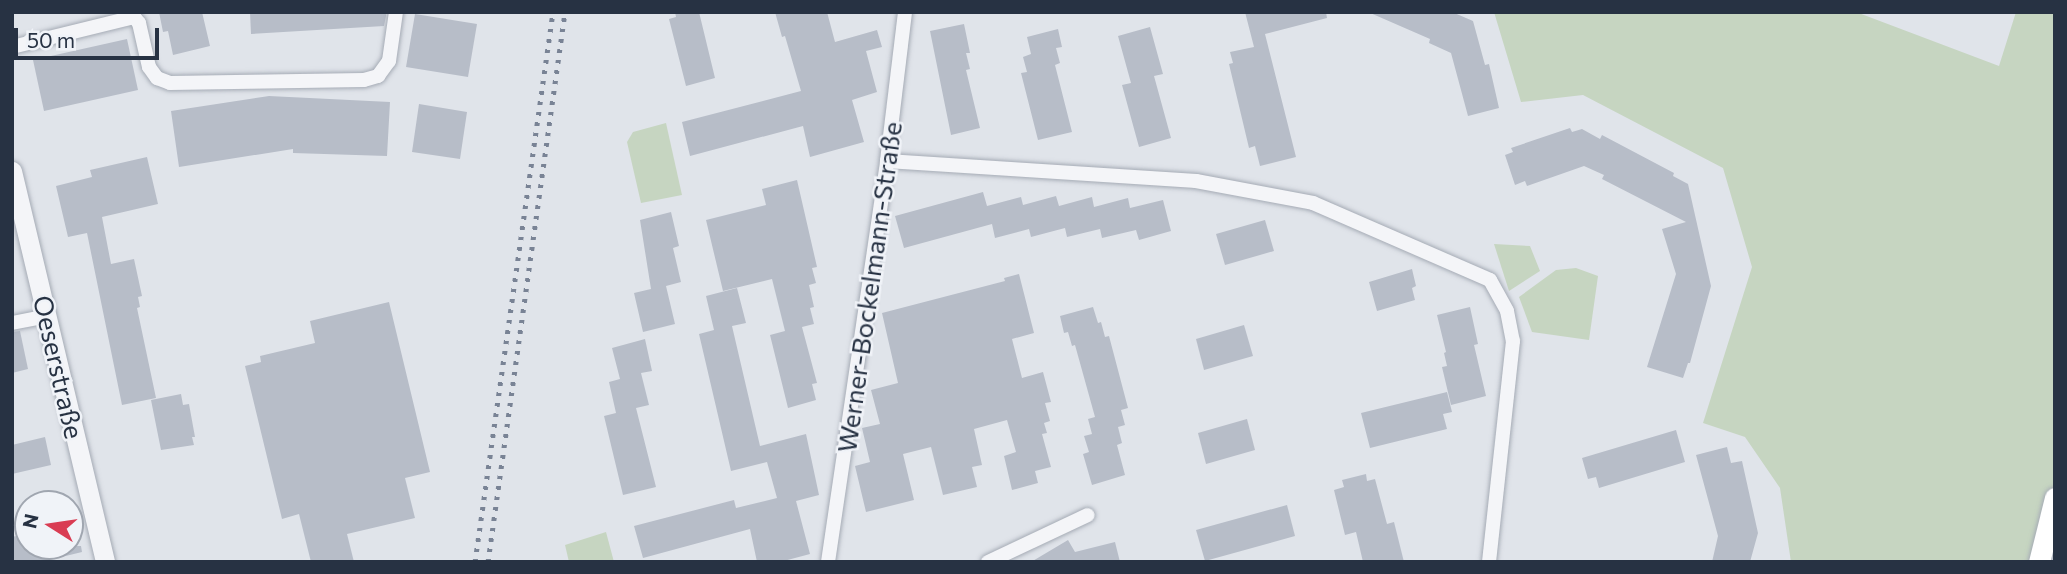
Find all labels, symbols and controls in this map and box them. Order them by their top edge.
scale bar [18,14,163,58]
text: 50 m [27,27,75,52]
street label: Werner-Bockelmann-Straße [830,120,908,454]
street label: Oeserstraße [27,292,91,442]
north arrow [14,490,84,560]
text: N [17,512,43,530]

